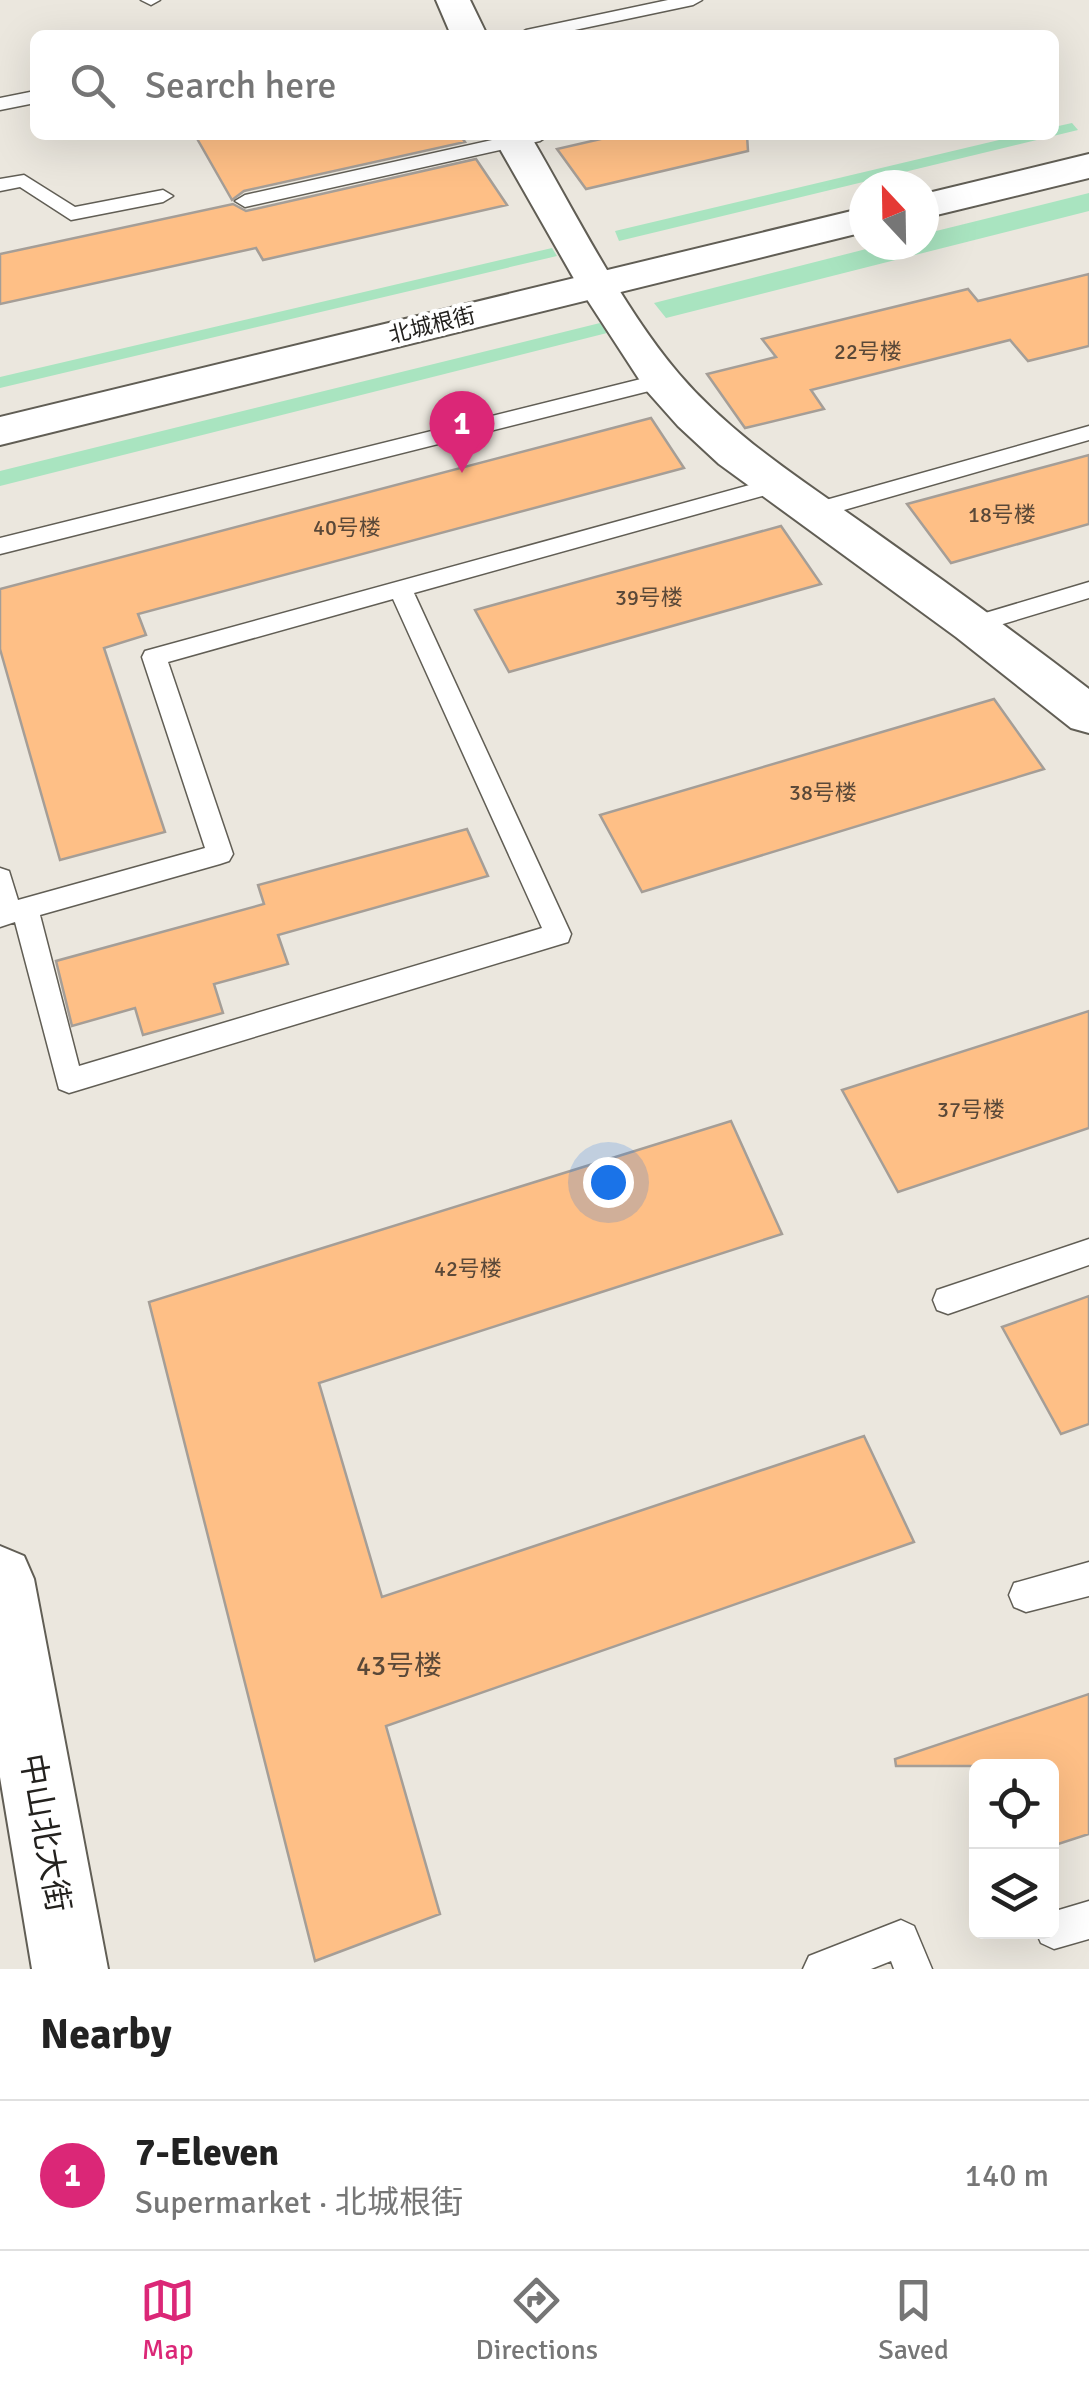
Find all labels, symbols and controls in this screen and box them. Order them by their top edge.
search box [30,30,1059,140]
icon: search [65,58,120,113]
text: Search here [145,62,337,109]
north arrow [849,170,939,260]
street label: 北城根街 [386,301,478,349]
house number: 22号楼 [834,338,902,365]
pin: 1 [430,390,494,473]
house number: 18号楼 [968,501,1036,528]
house number: 40号楼 [313,514,381,541]
house number: 39号楼 [615,584,683,611]
house number: 38号楼 [789,779,857,806]
house number: 37号楼 [937,1096,1005,1123]
your location [583,1157,634,1208]
house number: 42号楼 [434,1255,502,1282]
house number: 43号楼 [356,1649,442,1683]
street label: 中山北大街 [12,1751,78,1915]
map controls [969,1759,1059,1939]
button: locate [969,1759,1059,1849]
button: layers [969,1849,1059,1939]
text: Nearby [40,2009,172,2060]
text: 7-Eleven [135,2129,279,2176]
text: 1 [64,2156,81,2195]
text: 140 m [965,2156,1049,2195]
text: Supermarket · 北城根街 [135,2183,463,2222]
tab: Map [140,2273,195,2367]
tab: Directions [476,2273,598,2367]
tab: Saved [878,2273,949,2367]

